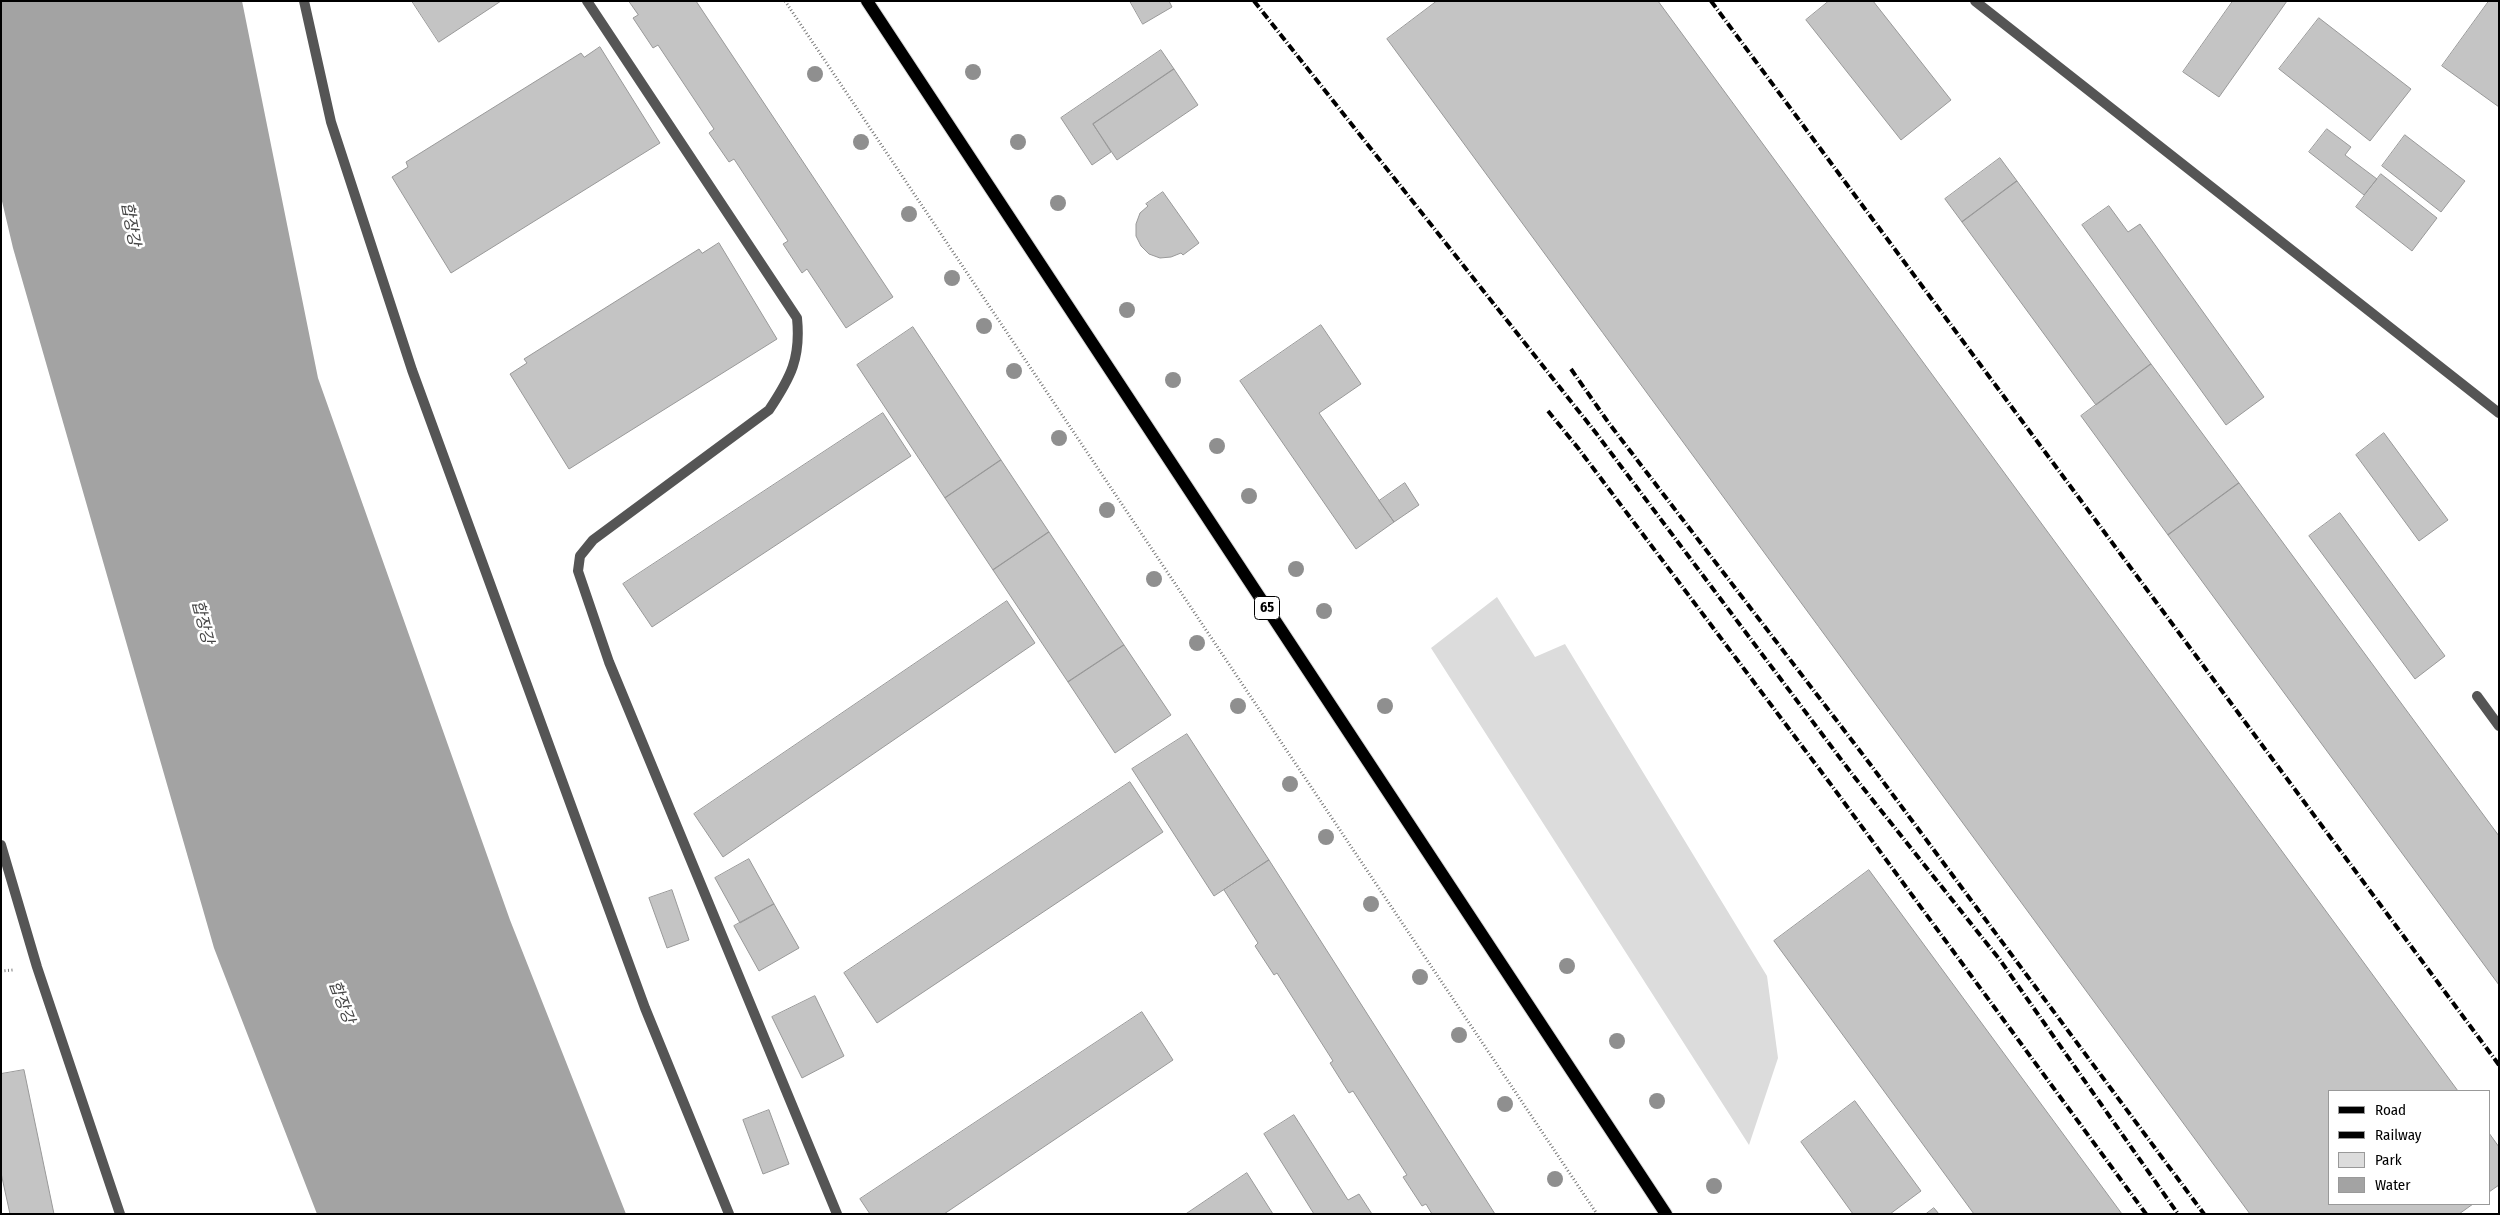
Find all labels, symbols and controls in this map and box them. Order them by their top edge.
water label: 합장강 [117,201,143,247]
road number: 65 [1254,596,1280,620]
water label: 합장강 [187,598,217,646]
water label: 합장강 [324,978,358,1026]
legend [2328,1090,2490,1205]
text: Road [2375,1101,2406,1119]
text: Railway [2375,1126,2422,1144]
text: Park [2375,1151,2402,1169]
text: Water [2375,1176,2410,1194]

